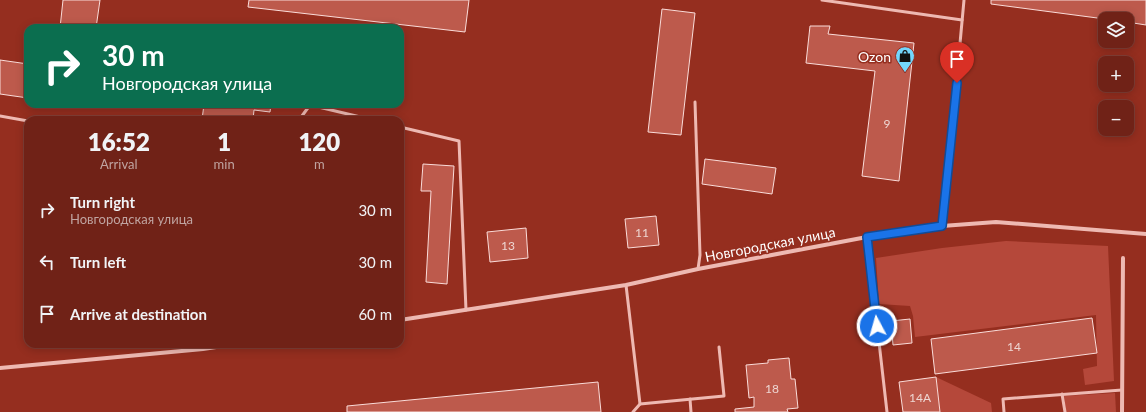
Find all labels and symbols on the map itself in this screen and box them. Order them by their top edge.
pin [940,42,974,83]
shop icon: Ozon [894,45,916,73]
place label: Ozon [858,48,891,65]
house number: 9 [884,116,891,131]
street label: Новгородская улица [703,223,837,265]
house number: 11 [635,225,649,240]
house number: 13 [501,238,515,253]
position arrow [856,305,898,347]
house number: 14 [1007,339,1021,354]
house number: 18 [765,381,779,396]
house number: 14А [909,390,932,405]

